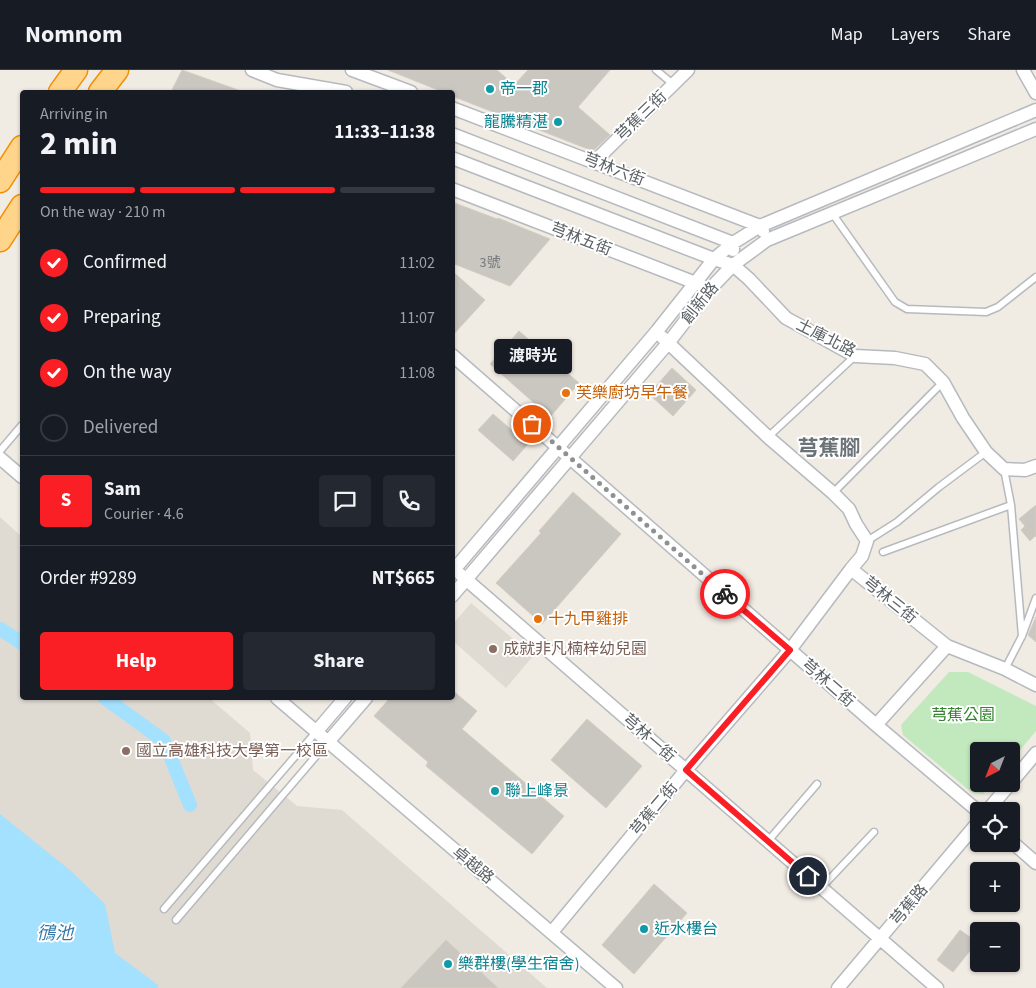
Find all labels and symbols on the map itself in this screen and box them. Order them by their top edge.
place label: 帝一郡 [500,78,548,100]
marker: 帝一郡 [484,83,496,95]
street label: 芎蕉三街 [610,86,672,146]
place label: 龍騰精湛 [484,111,548,133]
marker: 龍騰精湛 [552,116,564,128]
street label: 芎林六街 [580,147,648,191]
street label: 芎林五街 [547,217,615,261]
house number: 3號 [480,253,500,273]
street label: 創新路 [676,277,724,329]
street label: 土庫北路 [792,314,860,362]
callout: 渡時光 [493,339,571,374]
place label: 芙樂廚坊早午餐 [576,382,688,404]
marker: 芙樂廚坊早午餐 [560,387,572,399]
pin [511,403,553,445]
district label: 芎蕉腳 [798,433,861,463]
courier [700,569,750,619]
street label: 芎林三街 [858,571,922,629]
place label: 十九甲雞排 [548,608,628,630]
marker: 十九甲雞排 [532,613,544,625]
place label: 成就非凡楠梓幼兒園 [503,638,647,660]
marker: 成就非凡楠梓幼兒園 [487,643,499,655]
street label: 芎林二街 [797,654,859,712]
park label: 芎蕉公園 [931,704,995,726]
street label: 芎林一街 [618,709,680,767]
place label: 國立高雄科技大學第一校區 [136,740,328,762]
north arrow [970,742,1020,792]
marker: 國立高雄科技大學第一校區 [120,745,132,757]
street label: 芎蕉二街 [625,777,683,841]
place label: 聯上峰景 [505,780,569,802]
marker: 聯上峰景 [489,785,501,797]
street label: 卓越路 [448,841,498,889]
pin [787,855,829,897]
street label: 芎蕉路 [885,880,933,930]
place label: 近水樓台 [654,918,718,940]
water label: 鴴池 [37,921,75,946]
marker: 近水樓台 [638,923,650,935]
place label: 樂群樓(學生宿舍) [458,953,580,975]
marker: 樂群樓(學生宿舍) [442,958,454,970]

